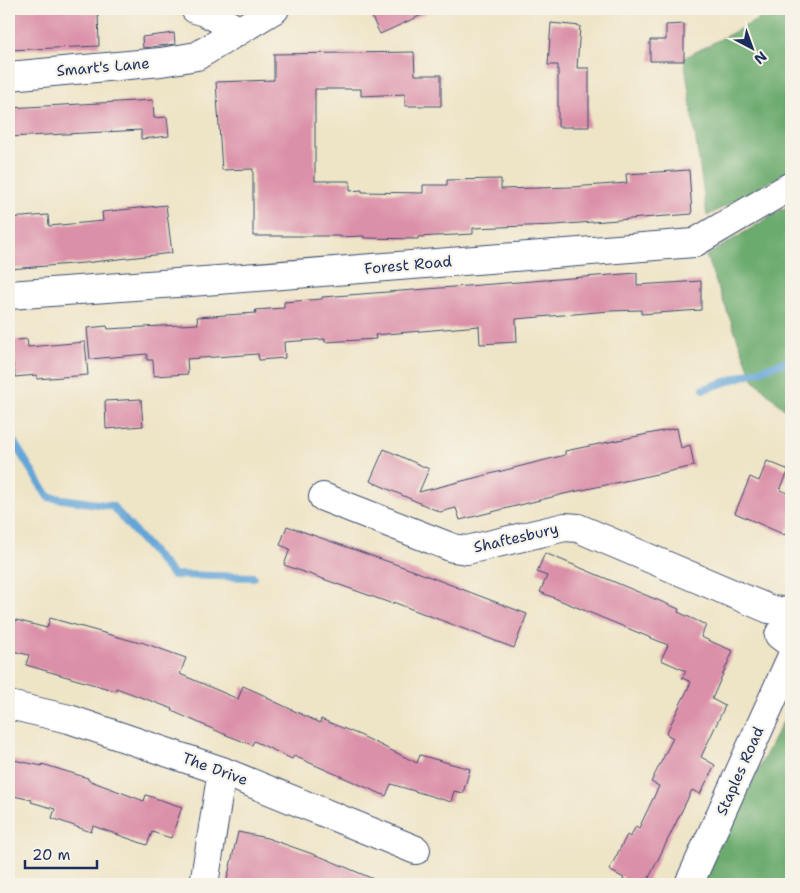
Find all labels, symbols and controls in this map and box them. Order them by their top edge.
north arrow [728,22,778,72]
text: N [750,47,771,68]
street label: Smart's Lane [56,53,150,81]
street label: Forest Road [363,251,453,279]
street label: Shaftesbury [472,519,560,557]
street label: Staples Road [712,723,769,818]
street label: The Drive [180,748,250,790]
scale bar [25,838,98,870]
text: 20 m [32,845,71,865]

